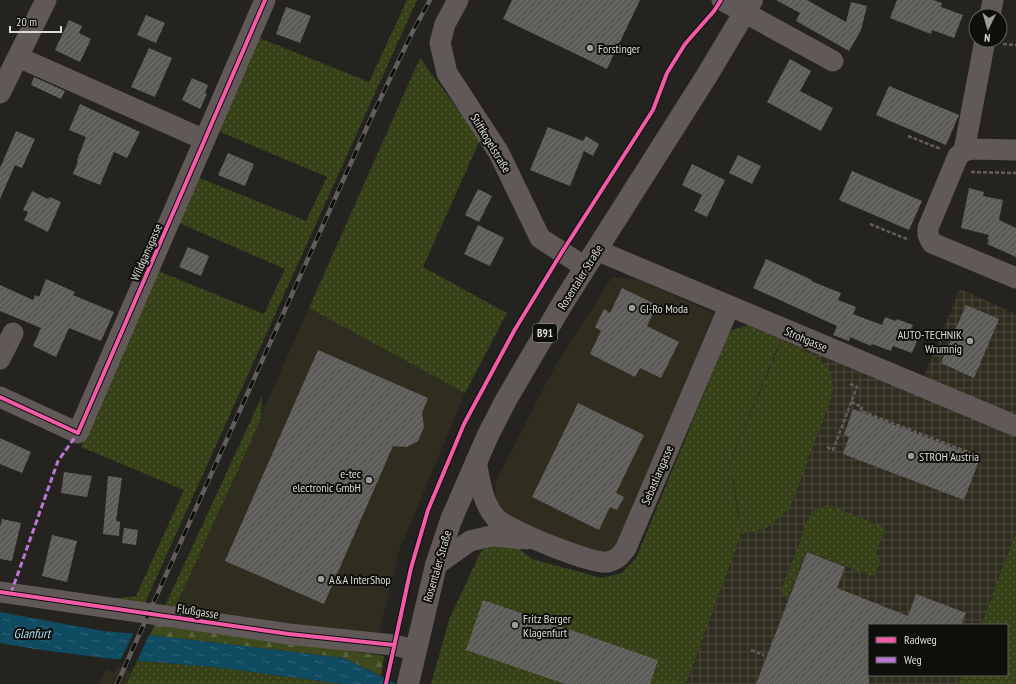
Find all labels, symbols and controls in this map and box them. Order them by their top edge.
scale bar [10,8,61,34]
north arrow [968,8,1008,48]
text: 20 m [16,14,37,29]
text: N [984,31,991,45]
place label: Forstinger [598,41,641,56]
marker: Forstinger [585,43,595,53]
street label: Stiftkogelstraße [468,111,514,175]
street label: Wildgansgasse [127,221,165,283]
street label: Rosentaler Straße [554,242,606,312]
place label: GI-Ro Moda [640,301,688,316]
marker: GI-Ro Moda [627,303,637,313]
street label: Strohgasse [782,323,830,355]
road number: B91 [533,324,557,342]
place label: AUTO-TECHNIK Wrumnig [898,327,962,356]
marker: AUTO-TECHNIK Wrumnig [965,336,975,346]
street label: Sebastiangasse [638,443,676,507]
place label: STROH Austria [919,449,979,464]
marker: STROH Austria [906,451,916,461]
place label: e-tec electronic GmbH [293,466,362,495]
marker: e-tec electronic GmbH [364,475,374,485]
street label: Rosentaler Straße [420,528,454,604]
place label: A&A InterShop [329,572,391,587]
marker: A&A InterShop [316,574,326,584]
street label: Flußgasse [176,600,220,622]
place label: Fritz Berger Klagenfurt [523,611,572,640]
marker: Fritz Berger Klagenfurt [510,620,520,630]
legend [868,624,1008,676]
water label: Glanfurt [14,625,52,642]
text: Radweg [904,632,937,647]
text: Weg [904,652,922,667]

